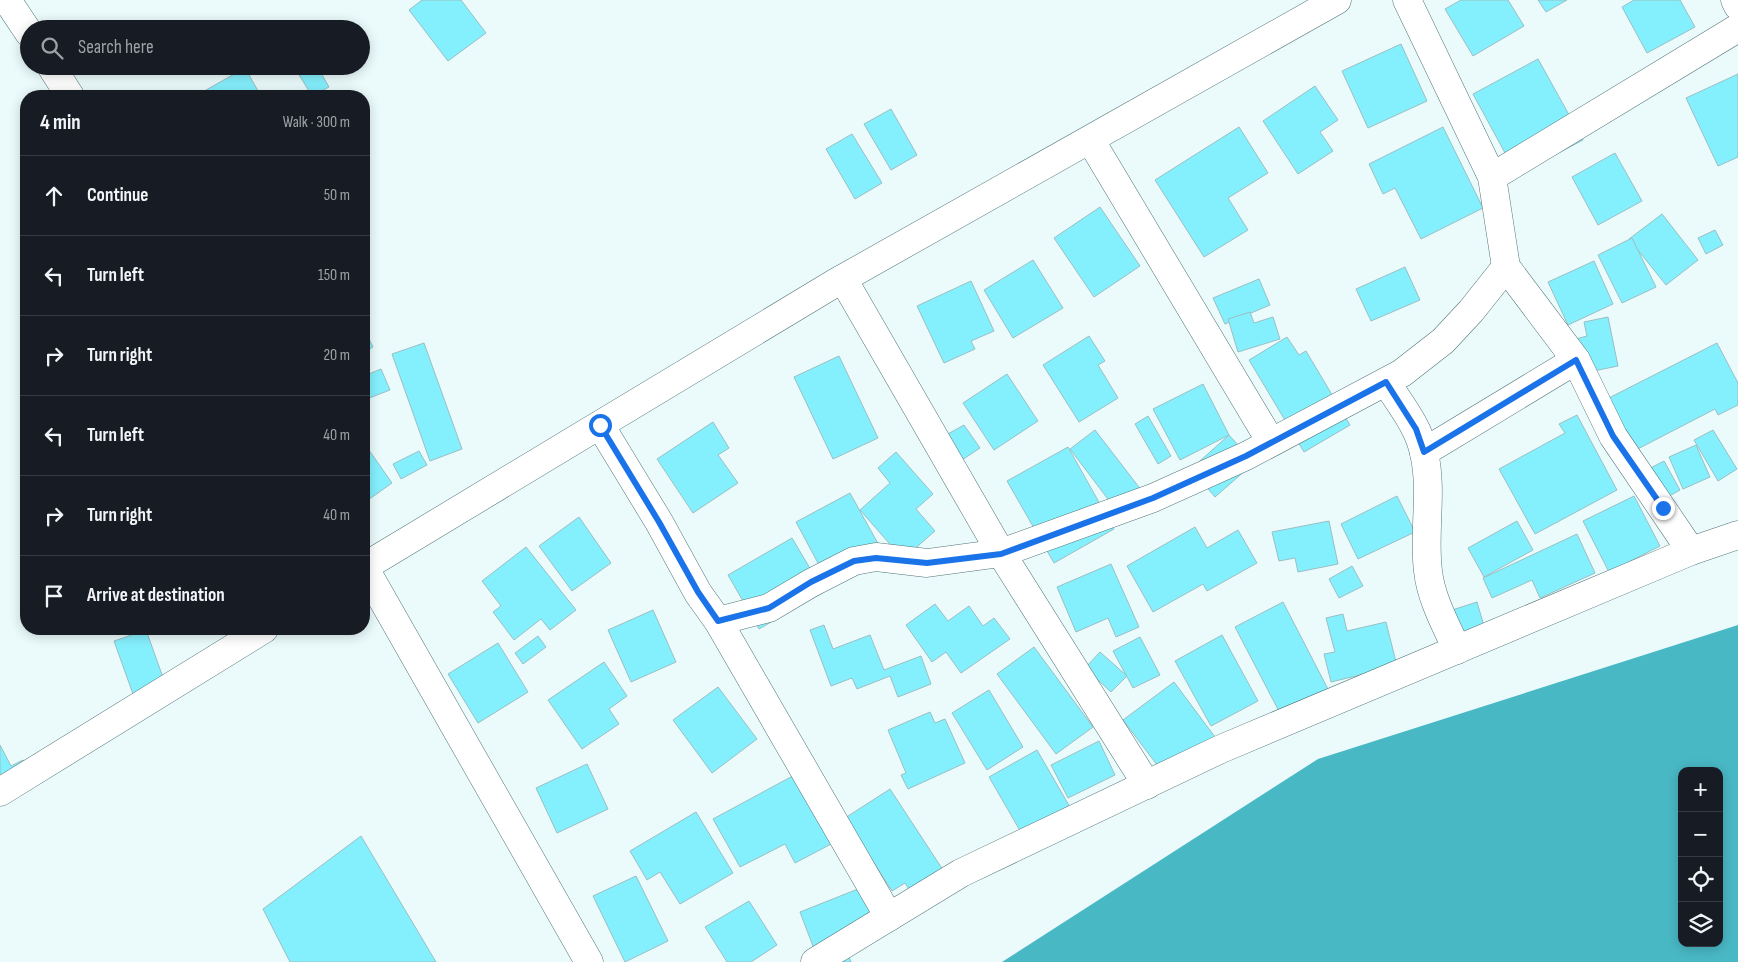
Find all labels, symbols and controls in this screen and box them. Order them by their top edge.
search box [20,20,370,75]
icon: search [38,34,66,62]
text: Search here [78,36,154,59]
text: 4 min [40,110,81,135]
text: Walk · 300 m [283,113,350,132]
icon: ahead [40,182,68,210]
text: Continue [87,184,148,207]
text: 50 m [324,186,350,205]
icon: left [40,262,68,290]
text: Turn left [87,264,144,287]
text: 150 m [318,266,350,285]
icon: right [40,342,68,370]
text: Turn right [87,344,152,367]
text: 20 m [323,346,350,365]
route start [589,414,612,437]
icon: left [40,422,68,450]
text: Turn left [87,424,144,447]
text: 40 m [323,426,350,445]
route end [1652,497,1675,520]
icon: right [40,502,68,530]
text: Turn right [87,504,152,527]
text: 40 m [323,506,350,525]
icon: arrive [40,582,68,610]
text: Arrive at destination [87,584,225,607]
map controls [1678,767,1723,947]
button: + [1678,767,1723,812]
button: − [1678,812,1723,857]
button: locate [1678,857,1723,902]
button: layers [1678,902,1723,947]

